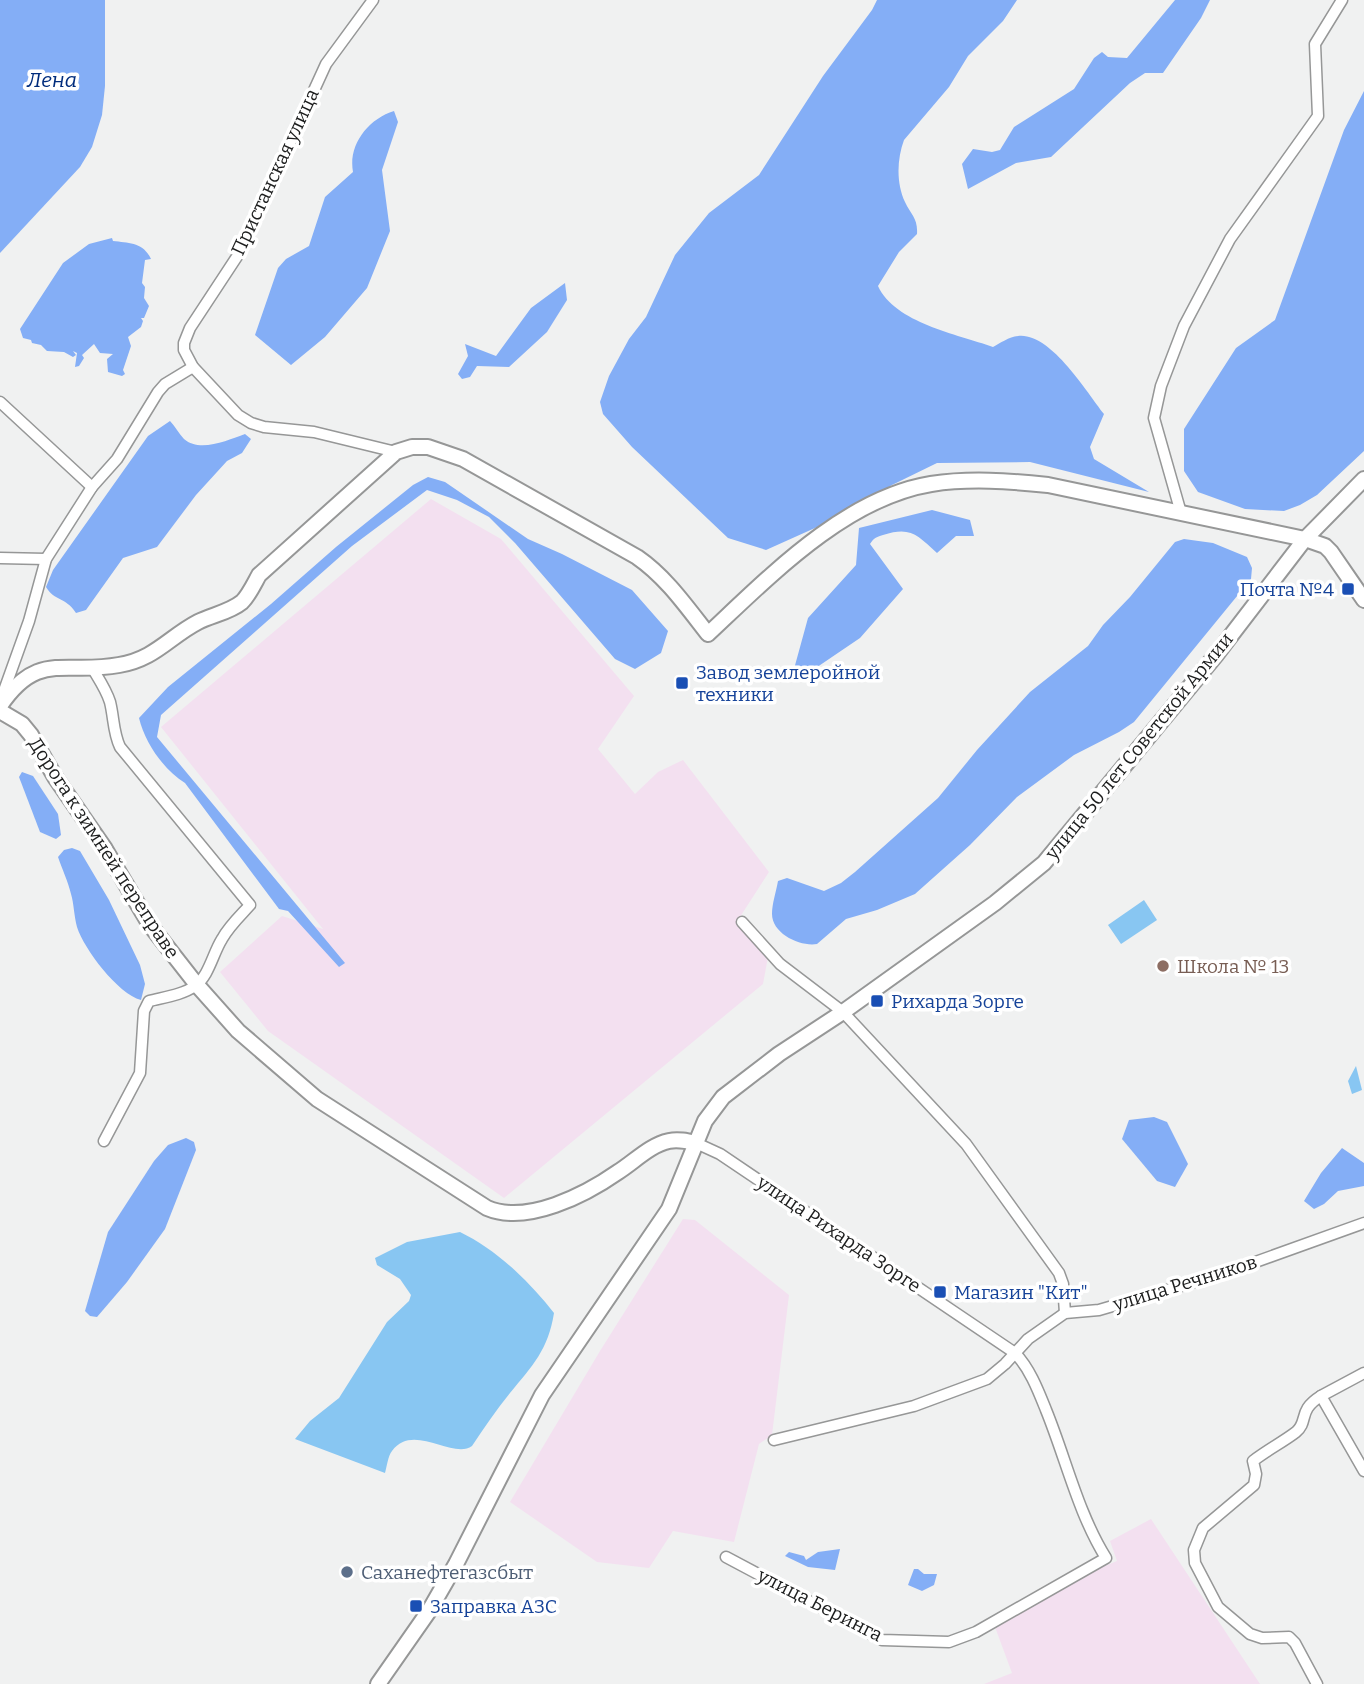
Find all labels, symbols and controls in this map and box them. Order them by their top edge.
water label: Лена [26,67,77,93]
street label: Пристанская улица [226,84,324,259]
place label: Почта №4 [1240,578,1334,601]
marker: Почта №4 [1340,581,1356,597]
street label: улица 50 лет Советской Армии [1040,628,1238,865]
place label: Завод землеройной техники [696,661,880,706]
marker: Завод землеройной техники [674,675,690,691]
street label: Дорога к зимней переправе [24,733,184,963]
place label: Школа № 13 [1177,955,1289,978]
marker: Школа № 13 [1155,958,1171,974]
place label: Рихарда Зорге [891,990,1024,1013]
marker: Рихарда Зорге [869,993,885,1009]
street label: улица Рихарда Зорге [752,1170,925,1297]
street label: улица Речников [1109,1250,1260,1316]
place label: Магазин "Кит" [954,1281,1088,1304]
marker: Магазин "Кит" [932,1284,948,1300]
place label: Саханефтегазсбыт [361,1561,533,1584]
street label: улица Беринга [753,1563,887,1647]
marker: Саханефтегазсбыт [339,1564,355,1580]
place label: Заправка АЗС [430,1595,557,1618]
marker: Заправка АЗС [408,1598,424,1614]

